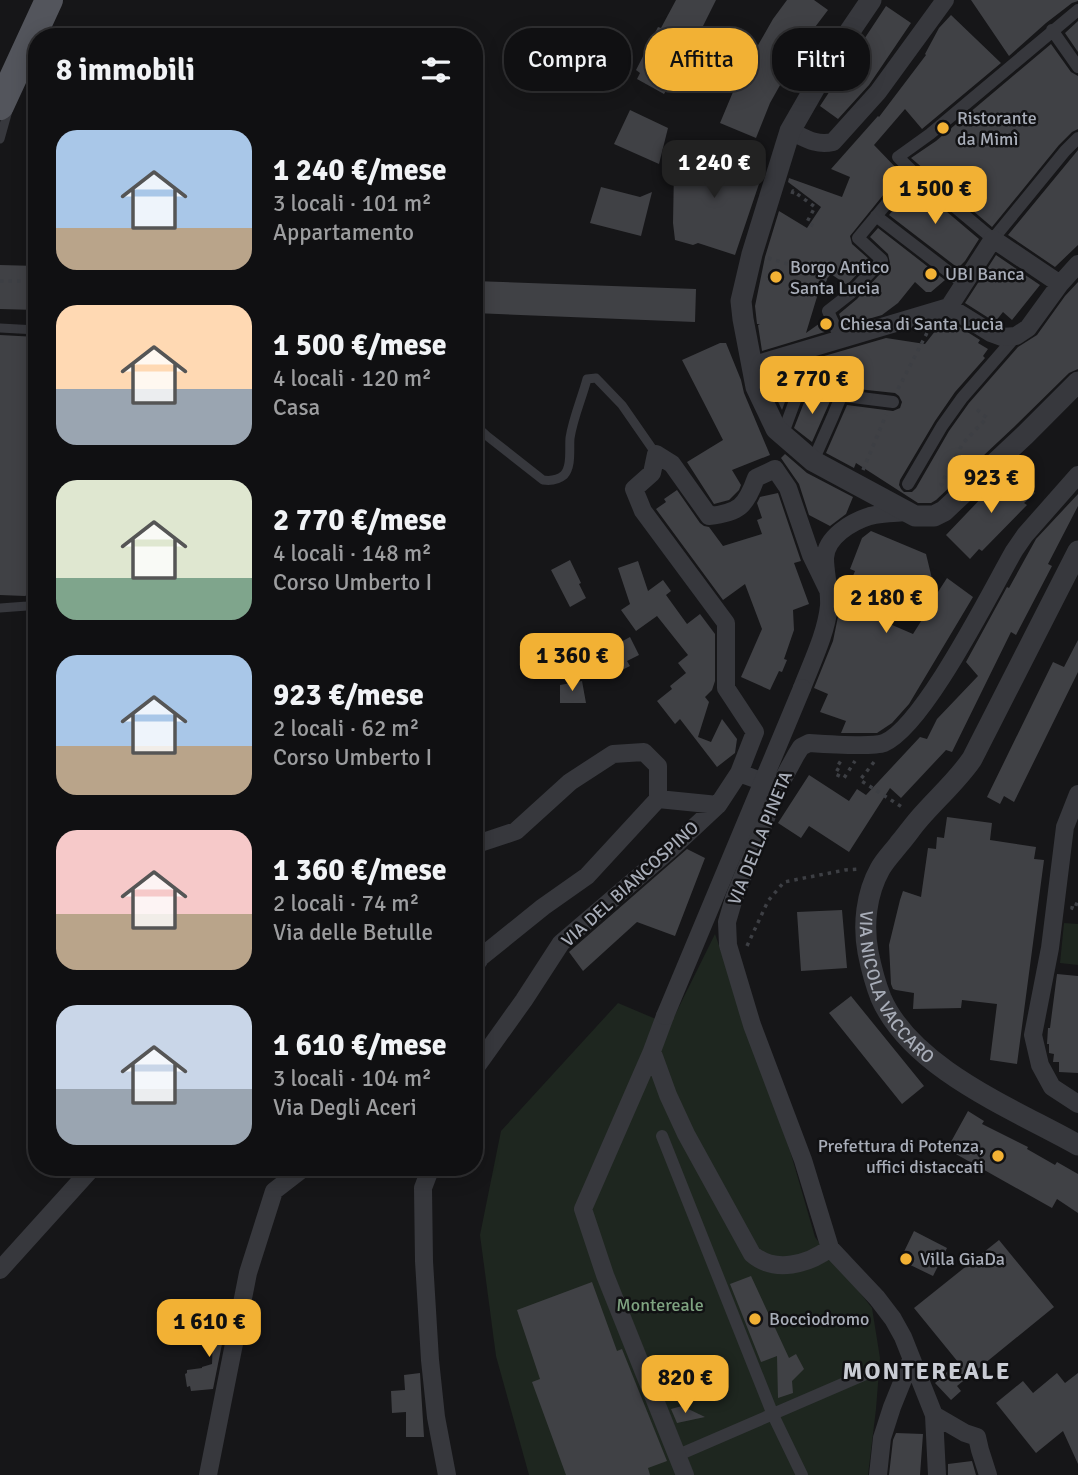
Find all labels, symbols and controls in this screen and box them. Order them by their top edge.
chip: Compra [504,28,631,91]
chip: Affitta [645,28,758,91]
chip: Filtri [772,28,870,91]
icon: filters [417,51,455,89]
text: 8 immobili [56,52,195,89]
place label: Ristorante da Mimì [957,107,1037,150]
marker: Ristorante da Mimì [935,120,951,136]
pin: 1 240 € [649,140,779,200]
text: 1 240 € [678,148,750,177]
text: 1 240 €/mese [273,152,447,189]
icon: home [112,158,196,242]
pin: 1 500 € [870,166,1000,226]
text: 1 500 € [899,174,971,203]
text: 3 locali · 101 m² [273,189,432,218]
text: Appartamento [273,218,414,247]
place label: Borgo Antico Santa Lucia [790,256,889,299]
place label: UBI Banca [945,263,1025,285]
marker: UBI Banca [923,266,939,282]
marker: Borgo Antico Santa Lucia [768,269,784,285]
place label: Chiesa di Santa Lucia [840,313,1004,335]
marker: Chiesa di Santa Lucia [818,316,834,332]
text: 1 500 €/mese [273,327,447,364]
icon: home [112,333,196,417]
pin: 2 770 € [747,356,877,416]
text: 4 locali · 120 m² [273,364,432,393]
text: 2 770 € [776,364,848,393]
text: Casa [273,393,320,422]
pin: 923 € [942,456,1040,515]
text: 923 € [964,463,1018,492]
text: 2 770 €/mese [273,502,447,539]
icon: home [112,508,196,592]
text: 4 locali · 148 m² [273,539,432,568]
text: Corso Umberto I [273,568,432,597]
pin: 2 180 € [821,576,951,635]
text: 2 180 € [850,583,922,612]
pin: 1 360 € [507,634,637,693]
text: 1 360 € [536,641,608,670]
text: 923 €/mese [273,677,424,714]
icon: home [112,683,196,767]
text: 2 locali · 62 m² [273,714,419,743]
text: Corso Umberto I [273,743,432,772]
street label: VIA DELLA PINETA [723,768,797,908]
street label: VIA DEL BIANCOSPINO [557,817,703,951]
text: 1 360 €/mese [273,852,447,889]
icon: home [112,858,196,942]
text: 2 locali · 74 m² [273,889,419,918]
street label: VIA NICOLA VACCARO [855,910,939,1068]
text: Via delle Betulle [273,918,433,947]
text: 1 610 €/mese [273,1027,447,1064]
icon: home [112,1033,196,1117]
text: 3 locali · 104 m² [273,1064,432,1093]
text: Via Degli Aceri [273,1093,417,1122]
place label: Prefettura di Potenza, uffici distaccati [818,1135,984,1178]
marker: Prefettura di Potenza, uffici distaccati [990,1148,1006,1164]
place label: Villa GiaDa [920,1248,1005,1270]
marker: Villa GiaDa [898,1251,914,1267]
park label: Montereale [616,1294,704,1316]
pin: 1 610 € [144,1300,274,1359]
text: 1 610 € [173,1307,245,1336]
place label: Bocciodromo [769,1308,869,1330]
marker: Bocciodromo [747,1311,763,1327]
pin: 820 € [636,1356,734,1415]
district label: MONTEREALE [843,1356,1011,1386]
text: 820 € [658,1363,712,1392]

